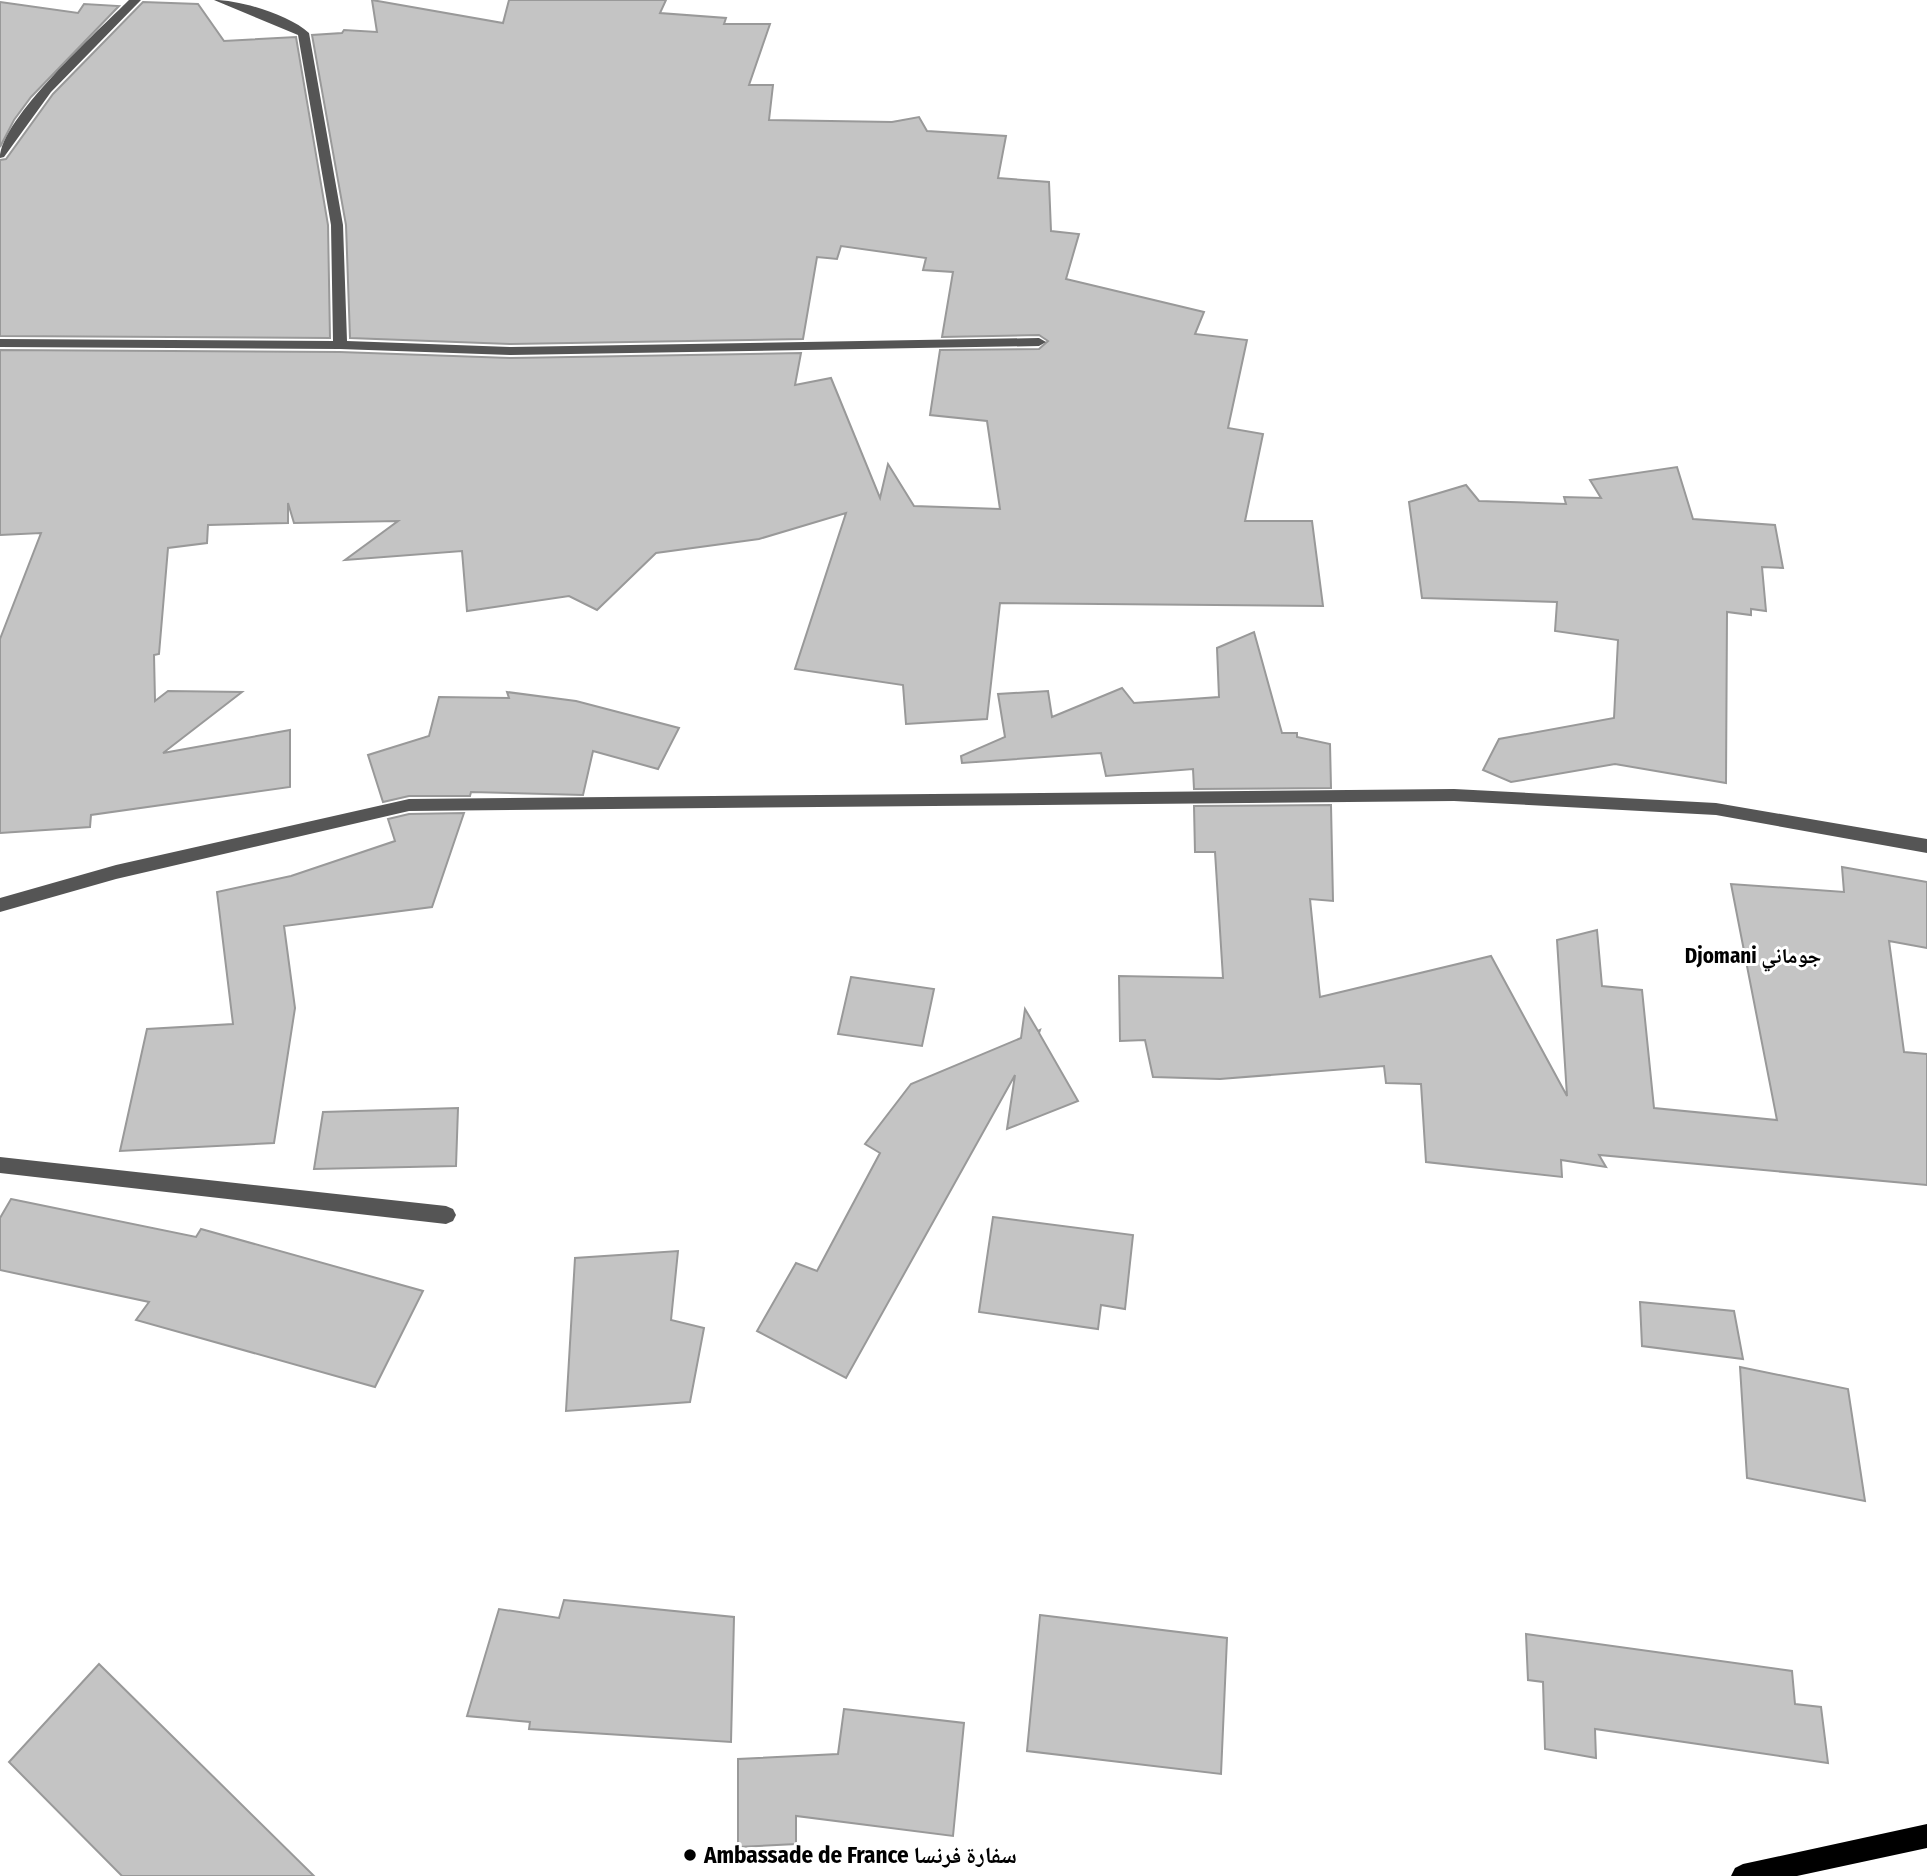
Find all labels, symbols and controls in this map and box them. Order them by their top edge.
district label: Djomani جوماني [1685,943,1821,972]
place label: Ambassade de France سفارة فرنسا [703,1841,1017,1869]
marker: Ambassade de France سفارة فرنسا [682,1847,698,1863]

